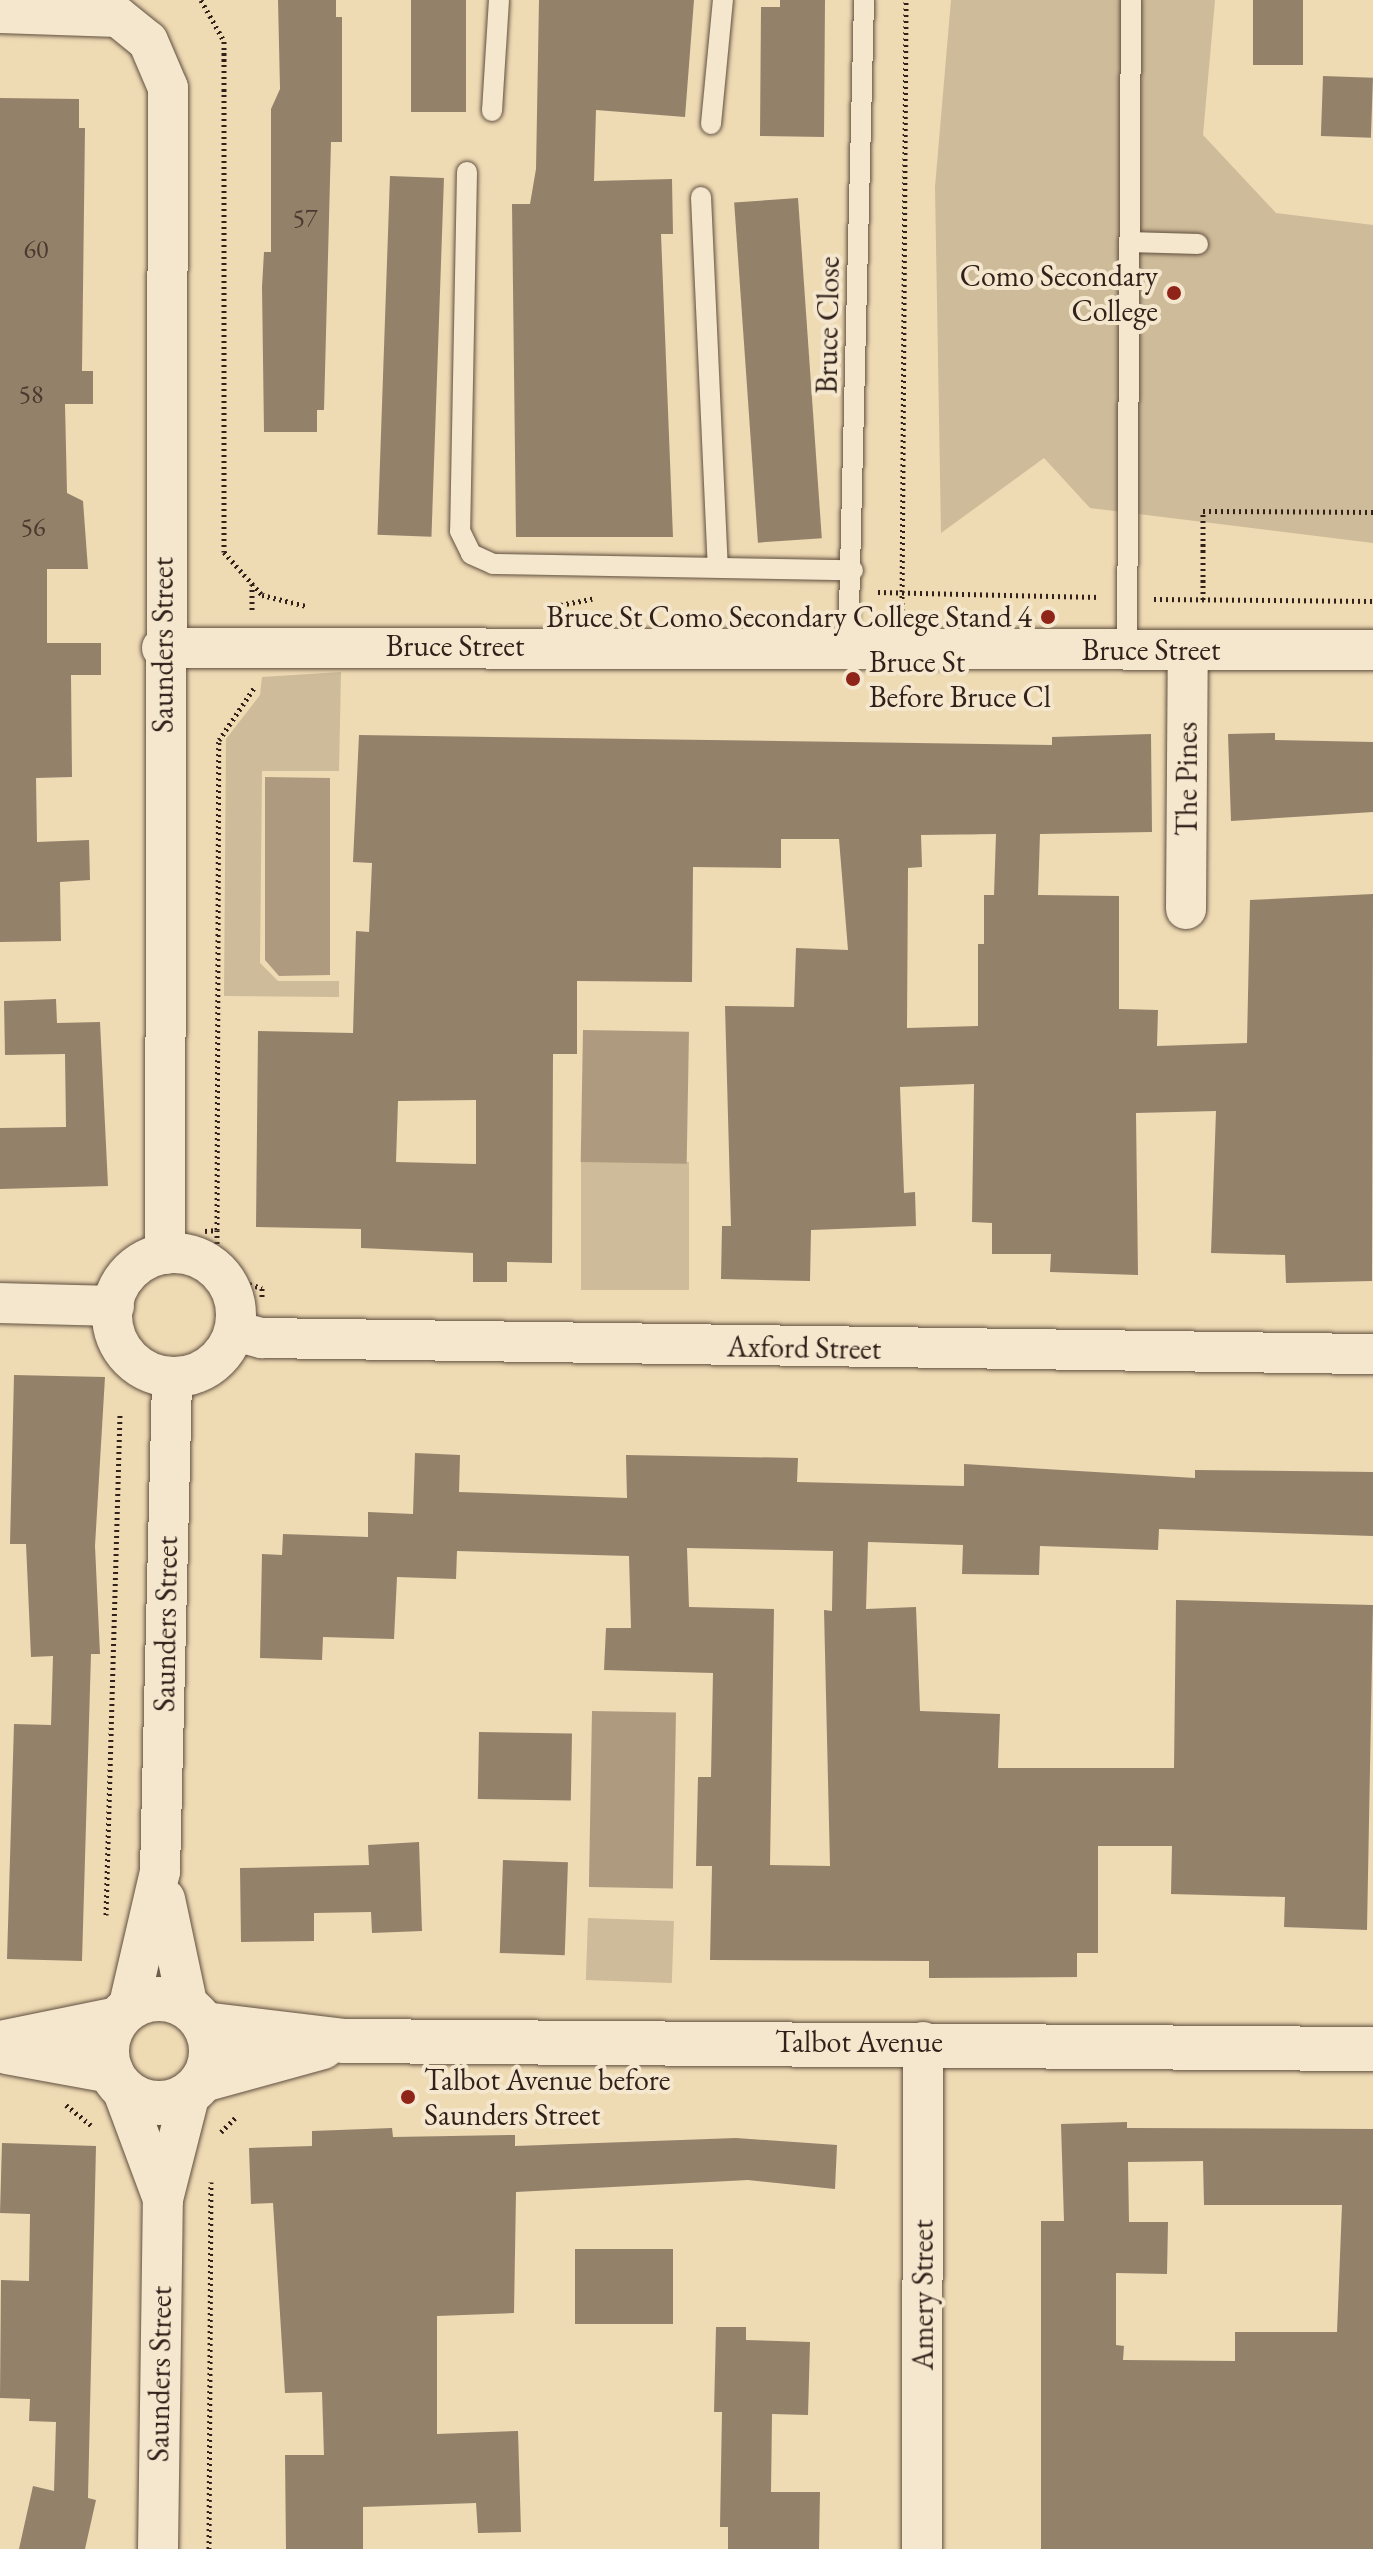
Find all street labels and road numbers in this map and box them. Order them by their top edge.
street label: Bruce Close [809,256,847,394]
street label: Saunders Street [145,557,181,733]
street label: Bruce Street [386,628,524,664]
street label: Bruce Street [1082,632,1220,668]
street label: The Pines [1169,722,1205,836]
street label: Axford Street [726,1329,882,1367]
street label: Saunders Street [146,1536,186,1712]
street label: Talbot Avenue [775,2024,943,2060]
street label: Amery Street [905,2220,941,2370]
street label: Saunders Street [140,2286,180,2462]

